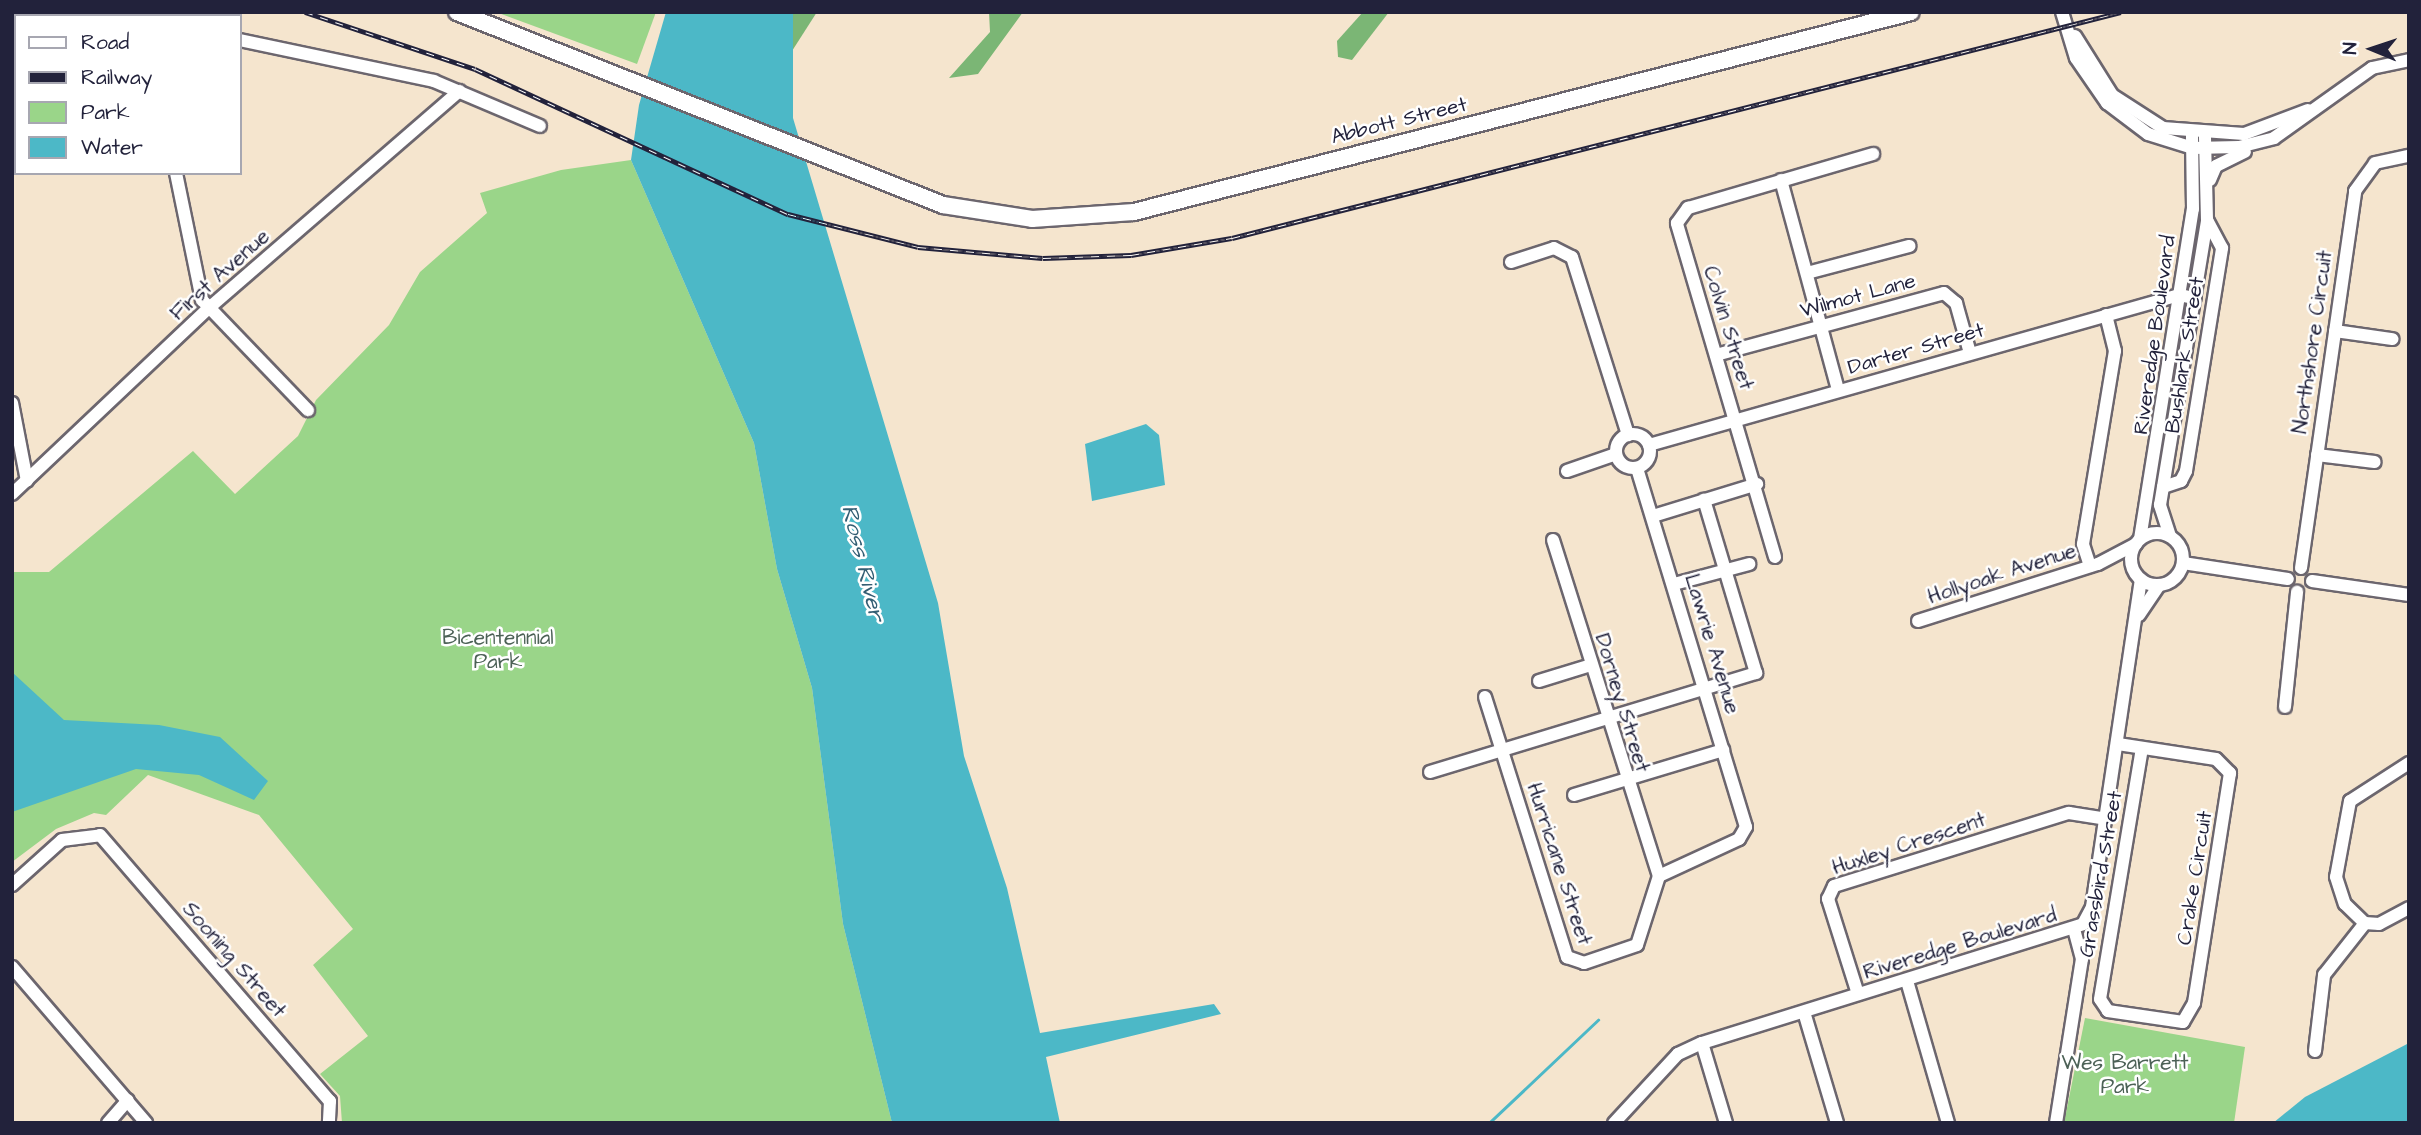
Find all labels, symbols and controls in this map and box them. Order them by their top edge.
legend [14,14,242,175]
north arrow [2337,14,2407,84]
text: Road [81,28,129,57]
text: N [2337,42,2364,55]
text: Railway [81,63,152,92]
street label: Abbott Street [1329,92,1469,150]
text: Park [81,98,130,127]
text: Water [81,133,143,162]
street label: First Avenue [165,224,275,326]
street label: Riveredge Boulevard [2129,234,2181,436]
street label: Northshore Circuit [2288,249,2338,435]
street label: Colvin Street [1697,263,1759,393]
street label: Wilmot Lane [1798,269,1918,323]
street label: Bushlark Street [2160,275,2210,435]
street label: Darter Street [1845,318,1987,380]
water label: Ross River [835,502,891,624]
street label: Hollyoak Avenue [1925,538,2079,610]
street label: Lawrie Avenue [1679,571,1745,717]
park label: Bicentennial Park [442,625,554,675]
street label: Dorney Street [1589,631,1655,775]
street label: Hurricane Street [1521,780,1597,948]
street label: Grassbird Street [2074,789,2128,959]
street label: Huxley Crescent [1829,807,1989,881]
street label: Crake Circuit [2172,809,2218,947]
street label: Sooning Street [177,897,291,1023]
street label: Riveredge Boulevard [1860,903,2060,985]
park label: Wes Barrett Park [2061,1050,2189,1100]

